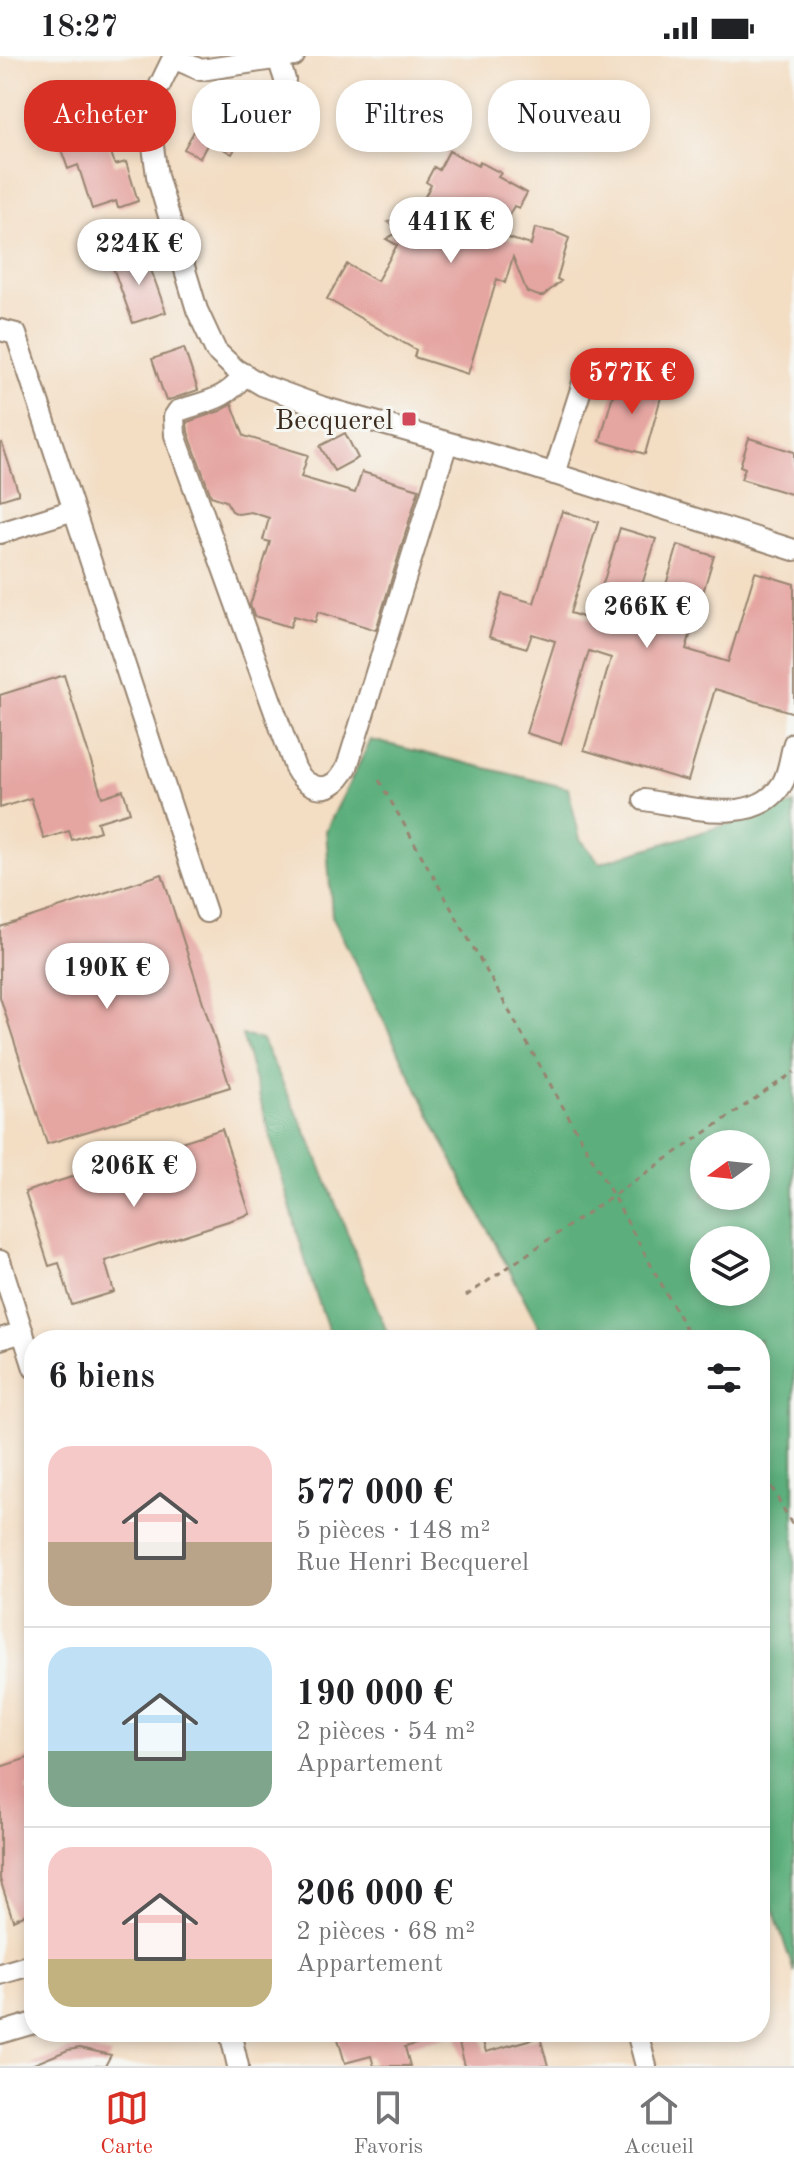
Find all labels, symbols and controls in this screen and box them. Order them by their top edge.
text: 18:27 [40,13,118,43]
chip: Acheter [24,80,176,152]
chip: Louer [192,80,320,152]
chip: Filtres [336,80,472,152]
chip: Nouveau [488,80,650,152]
pin: 441K € [386,197,516,265]
text: 441K € [407,210,495,236]
pin: 224K € [74,219,204,287]
text: 224K € [95,232,183,258]
pin: 577K € [567,348,697,416]
text: 577K € [588,361,676,387]
place label: Becquerel [275,408,393,436]
marker: Becquerel [400,410,418,428]
pin: 266K € [582,582,712,650]
text: 266K € [603,595,691,621]
pin: 190K € [42,943,172,1011]
text: 190K € [63,956,151,982]
north arrow [690,1130,770,1210]
map controls [690,1130,770,1306]
pin: 206K € [69,1141,199,1209]
text: 206K € [90,1154,178,1180]
button: layers [690,1226,770,1306]
icon: filters [702,1356,746,1400]
text: 6 biens [48,1361,155,1395]
text: 577 000 € [296,1477,453,1511]
icon: home [112,1478,208,1574]
text: 5 pièces · 148 m² [296,1518,490,1544]
text: Rue Henri Becquerel [296,1550,529,1576]
text: 190 000 € [296,1678,453,1712]
icon: home [112,1679,208,1775]
text: 2 pièces · 54 m² [296,1719,475,1745]
text: Appartement [296,1751,443,1777]
text: 206 000 € [296,1878,453,1912]
icon: home [112,1879,208,1975]
text: 2 pièces · 68 m² [296,1919,475,1945]
text: Appartement [296,1951,443,1977]
tab: Carte [100,2086,153,2161]
tab: Favoris [354,2086,423,2161]
tab: Accueil [624,2086,694,2161]

